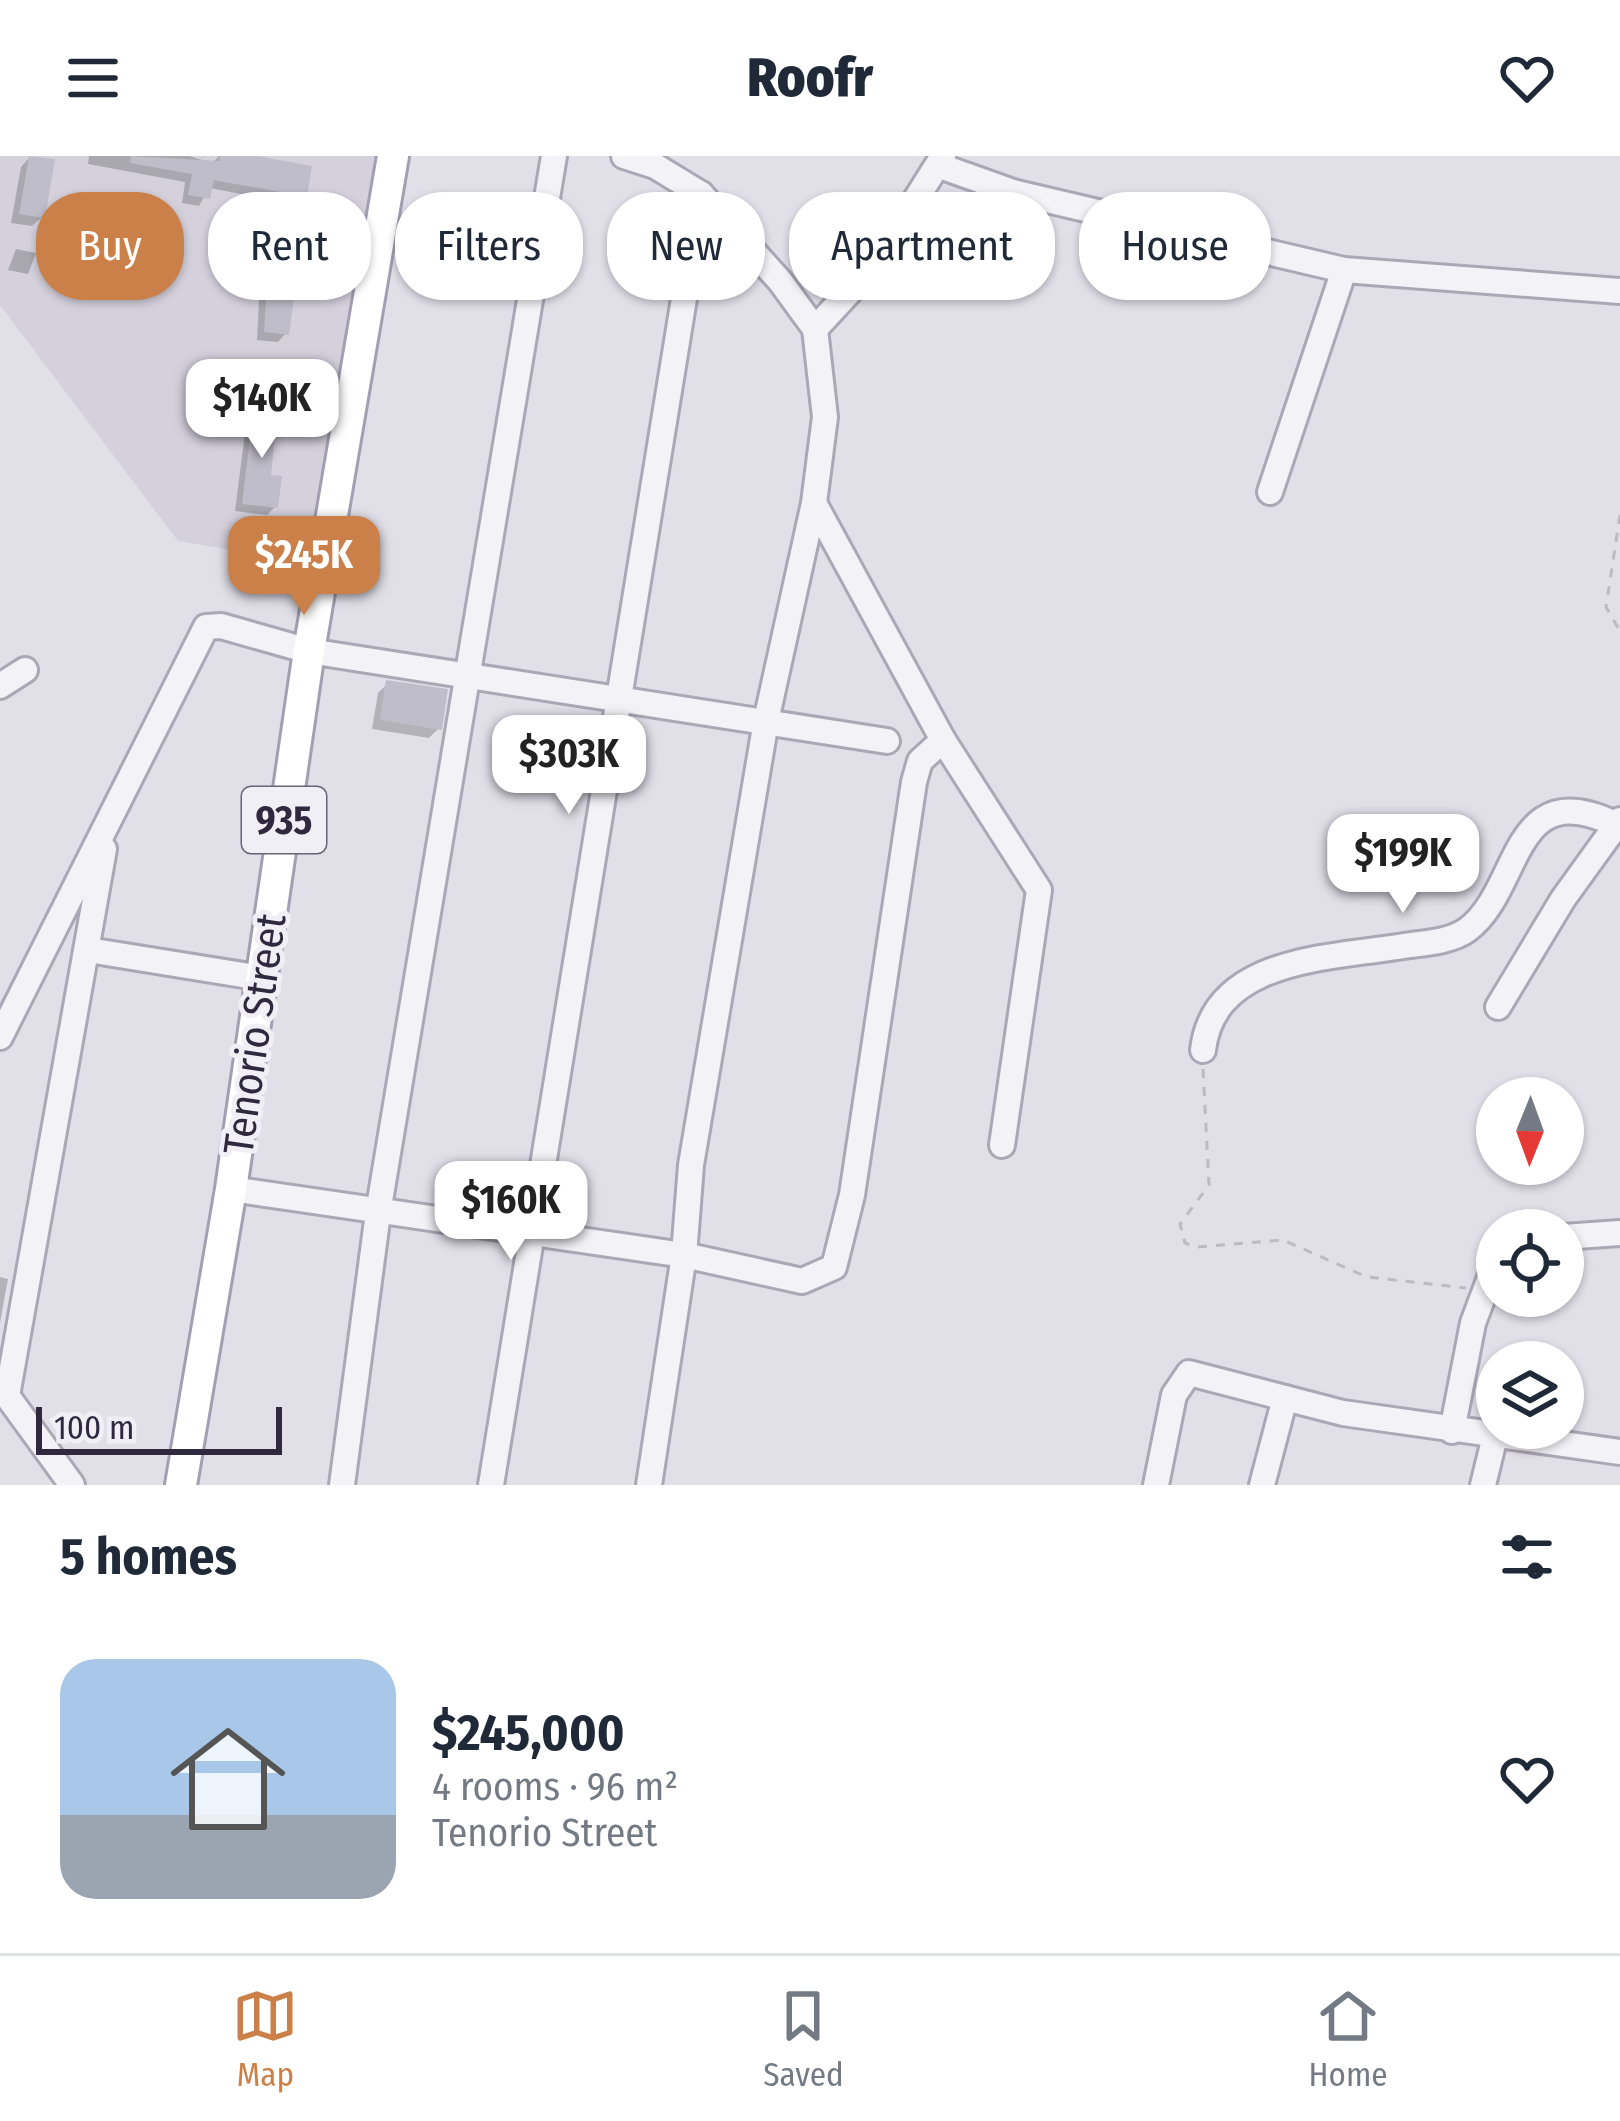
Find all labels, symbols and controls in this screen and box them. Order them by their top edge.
icon: menu [60,45,126,111]
icon: heart [1494,45,1560,111]
text: Roofr [747,46,873,110]
chip: Buy [36,192,184,300]
chip: Rent [208,192,371,300]
chip: Filters [395,192,583,300]
chip: New [607,192,765,300]
chip: Apartment [789,192,1055,300]
chip: House [1079,192,1271,300]
pin: $140K [178,359,346,461]
text: $140K [213,375,311,421]
pin: $245K [220,516,388,618]
text: $245K [255,532,353,578]
pin: $303K [485,715,653,817]
text: $303K [519,731,619,777]
road number: 935 [242,787,326,853]
pin: $199K [1319,814,1487,916]
text: $199K [1354,830,1452,876]
street label: Tenorio Street [213,910,297,1158]
north arrow [1476,1077,1584,1185]
map controls [1476,1077,1584,1449]
pin: $160K [427,1161,595,1263]
text: $160K [462,1177,560,1223]
button: locate [1476,1209,1584,1317]
button: layers [1476,1341,1584,1449]
scale bar [36,1401,282,1454]
text: 100 m [54,1408,134,1448]
icon: filters [1494,1524,1560,1590]
text: 5 homes [60,1526,237,1588]
text: $245,000 [432,1702,625,1764]
icon: home [156,1707,300,1851]
icon: heart [1494,1746,1560,1812]
text: 4 rooms · 96 m² [432,1764,678,1810]
text: Tenorio Street [432,1810,657,1856]
tab: Map [232,1983,298,2095]
tab: Saved [763,1983,844,2095]
tab: Home [1309,1983,1388,2095]

